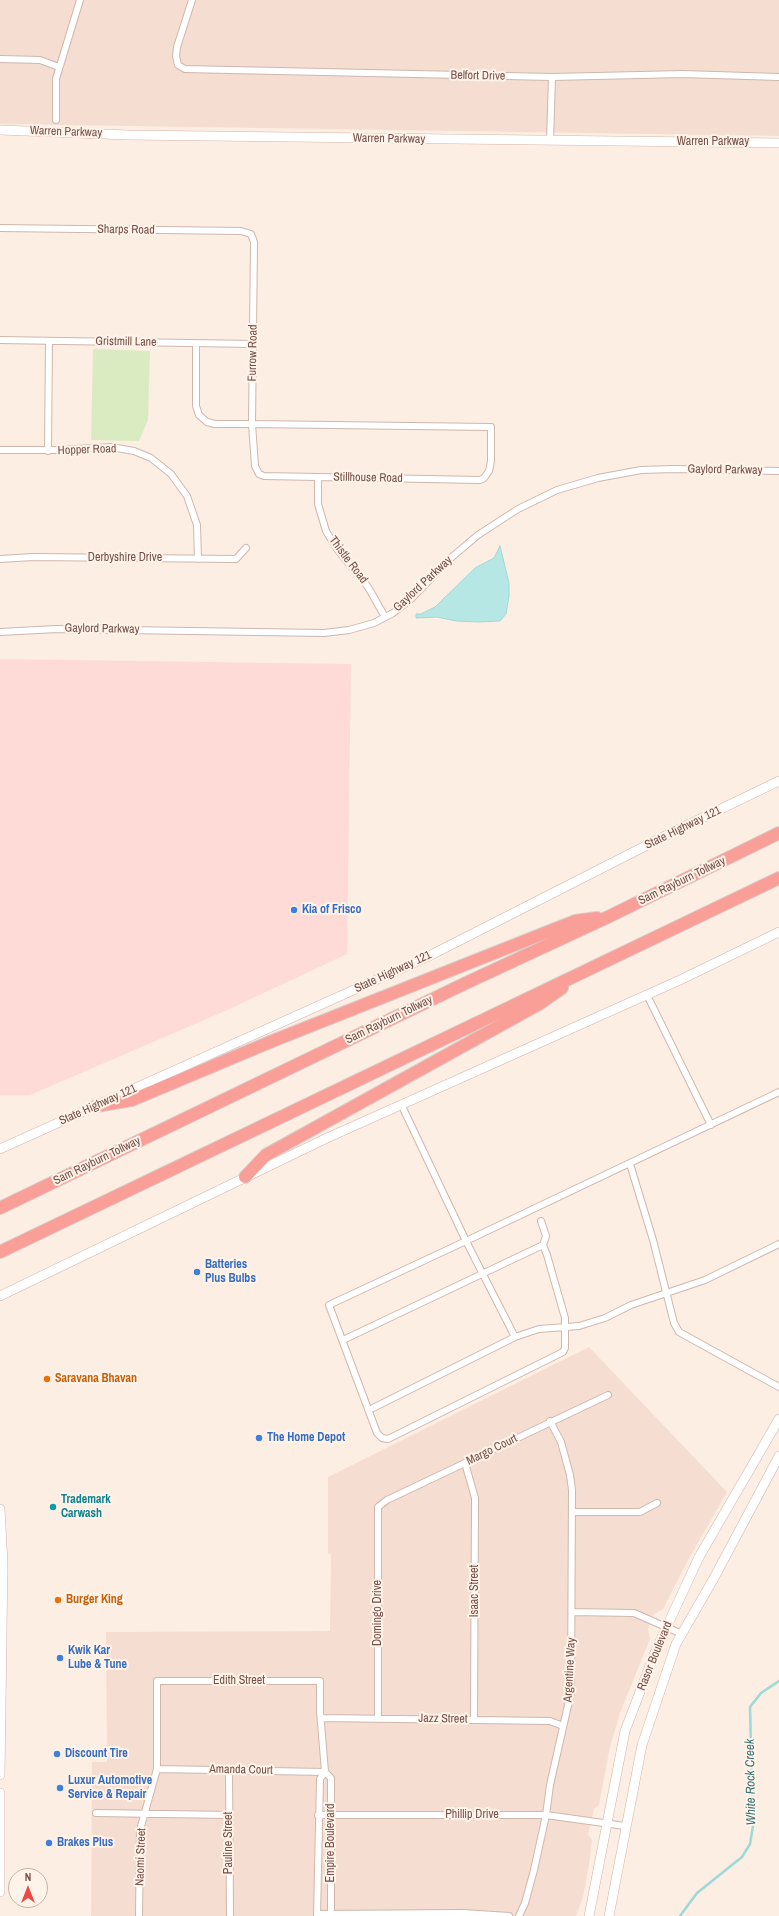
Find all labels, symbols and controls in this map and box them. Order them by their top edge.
street label: Belfort Drive [451,68,505,84]
street label: Warren Parkway [30,124,102,140]
street label: Warren Parkway [353,131,425,147]
street label: Warren Parkway [677,135,749,149]
street label: Sharps Road [97,222,155,238]
street label: Furrow Road [245,324,261,382]
street label: Gristmill Lane [95,334,157,350]
street label: Hopper Road [58,442,116,458]
street label: Gaylord Parkway [687,462,763,478]
street label: Stillhouse Road [333,470,403,486]
street label: Thistle Road [325,533,371,587]
street label: Derbyshire Drive [88,551,162,565]
street label: Gaylord Parkway [391,553,455,615]
street label: Gaylord Parkway [64,621,140,637]
street label: State Highway 121 [642,803,724,853]
street label: Sam Rayburn Tollway [636,854,728,908]
place label: Kia of Frisco [302,903,362,917]
marker: Kia of Frisco [289,905,299,915]
street label: State Highway 121 [352,948,434,996]
street label: Sam Rayburn Tollway [343,993,435,1047]
street label: State Highway 121 [57,1082,139,1128]
street label: Sam Rayburn Tollway [51,1134,143,1188]
place label: Batteries Plus Bulbs [205,1258,256,1286]
marker: Batteries Plus Bulbs [192,1267,202,1277]
place label: Saravana Bhavan [55,1372,137,1386]
marker: Saravana Bhavan [42,1374,52,1384]
place label: The Home Depot [267,1431,345,1445]
street label: Margo Court [464,1432,520,1468]
marker: The Home Depot [254,1433,264,1443]
place label: Trademark Carwash [61,1493,111,1521]
marker: Trademark Carwash [48,1502,58,1512]
street label: Isaac Street [468,1565,482,1617]
street label: Domingo Drive [371,1580,385,1646]
place label: Burger King [66,1593,123,1607]
marker: Burger King [53,1595,63,1605]
street label: Rasor Boulevard [635,1619,675,1693]
street label: Argentine Way [561,1637,579,1703]
place label: Kwik Kar Lube & Tune [68,1644,127,1672]
marker: Kwik Kar Lube & Tune [55,1653,65,1663]
street label: Edith Street [213,1674,265,1688]
street label: Jazz Street [418,1711,468,1727]
water label: White Rock Creek [742,1739,760,1825]
place label: Discount Tire [65,1747,128,1761]
marker: Discount Tire [52,1749,62,1759]
street label: Amanda Court [209,1762,273,1778]
place label: Luxur Automotive Service & Repair [68,1774,152,1802]
marker: Luxur Automotive Service & Repair [55,1783,65,1793]
street label: Empire Boulevard [324,1804,338,1882]
street label: Phillip Drive [445,1808,499,1822]
street label: Pauline Street [222,1812,236,1874]
street label: Naomi Street [133,1828,149,1886]
place label: Brakes Plus [57,1836,113,1850]
marker: Brakes Plus [44,1838,54,1848]
north arrow [8,1868,48,1908]
text: N [25,1870,31,1884]

